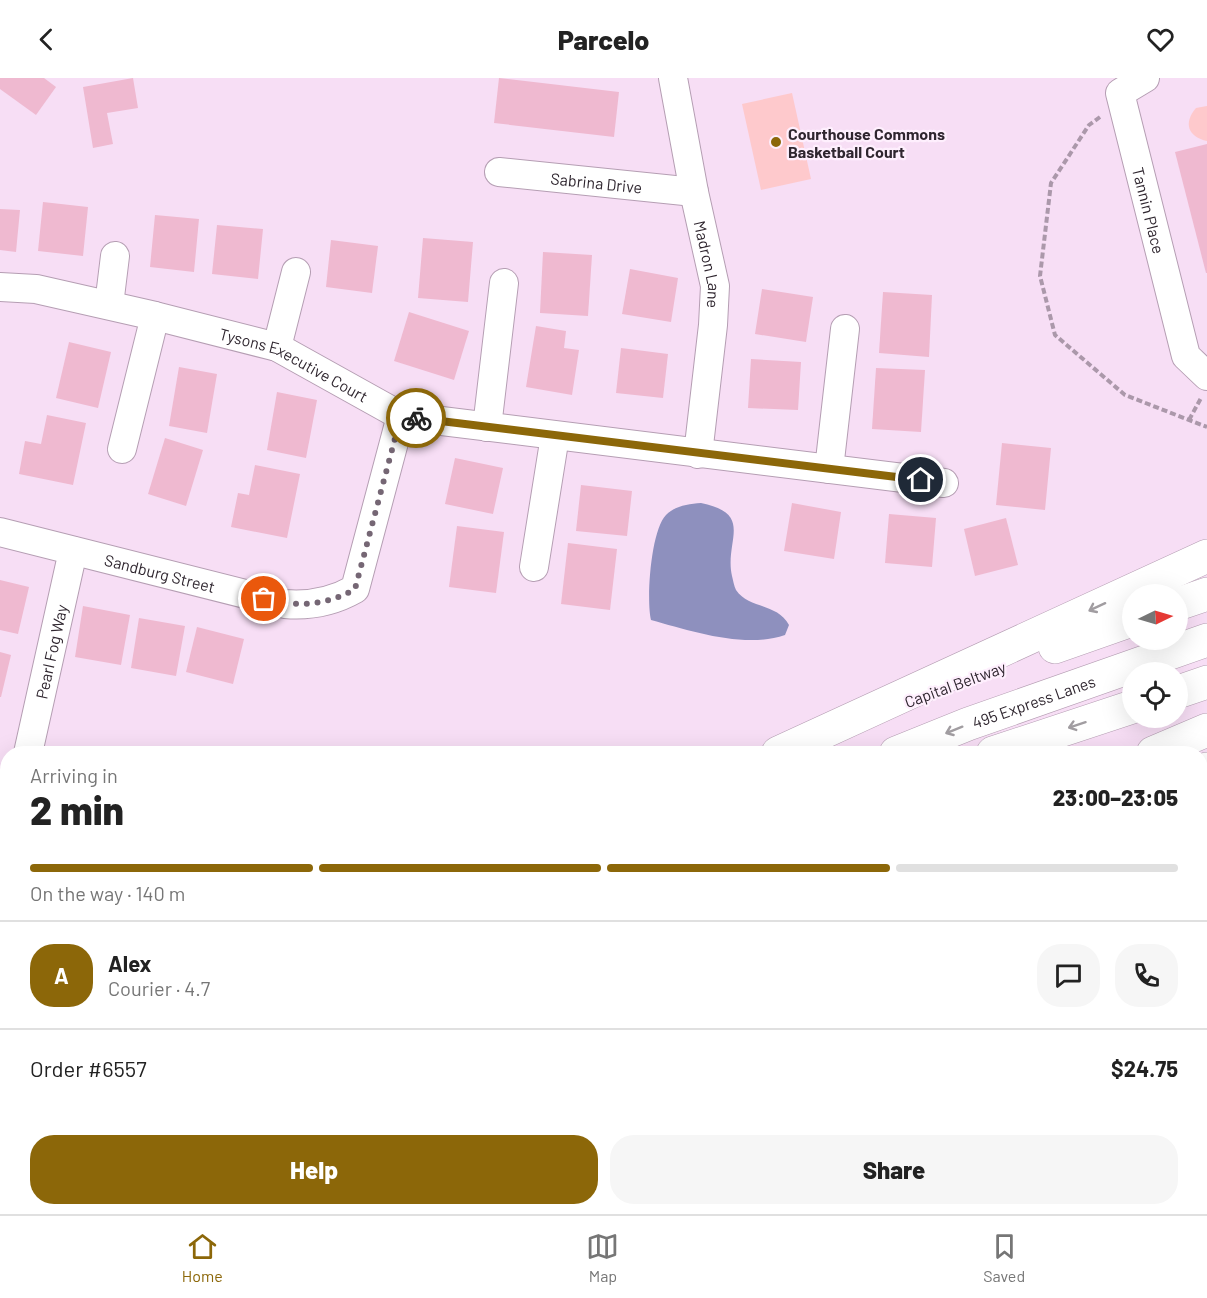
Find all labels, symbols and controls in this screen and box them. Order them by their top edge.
icon: back [30,23,63,56]
text: Parcelo [558,23,649,55]
icon: heart [1144,23,1177,56]
place label: Courthouse Commons Basketball Court [788,124,945,161]
marker: Courthouse Commons Basketball Court [769,135,783,149]
street label: Tannin Place [1129,165,1169,255]
street label: Sabrina Drive [550,168,643,196]
street label: Madron Lane [691,219,725,309]
street label: Tysons Executive Court [218,323,372,405]
courier [386,388,446,448]
icon: bike [400,402,433,435]
pin [895,454,946,505]
icon: home [904,463,937,496]
street label: Sandburg Street [103,549,217,595]
pin [238,573,289,624]
icon: bag [247,582,280,615]
north arrow [1122,584,1188,650]
map controls [1122,584,1188,728]
one-way arrow [1088,601,1106,613]
street label: Pearl Fog Way [31,602,70,701]
street label: Capital Beltway [902,657,1009,711]
button: locate [1122,662,1188,728]
street label: 495 Express Lanes [969,671,1098,731]
one-way arrow [1068,720,1087,731]
one-way arrow [945,725,964,736]
text: Arriving in [30,763,118,787]
text: 23:00–23:05 [1053,784,1178,810]
text: 2 min [30,786,124,833]
text: On the way · 140 m [30,881,185,905]
button: chat [1037,944,1100,1007]
button: phone [1115,944,1178,1007]
text: Alex [108,950,151,976]
text: A [54,962,69,988]
text: Courier · 4.7 [108,976,210,1000]
text: Order #6557 [30,1055,147,1081]
text: $24.75 [1111,1055,1178,1081]
button: Help [30,1135,598,1204]
button: Share [610,1135,1178,1204]
tab: Home [182,1230,223,1285]
tab: Map [586,1230,619,1285]
tab: Saved [983,1230,1025,1285]

